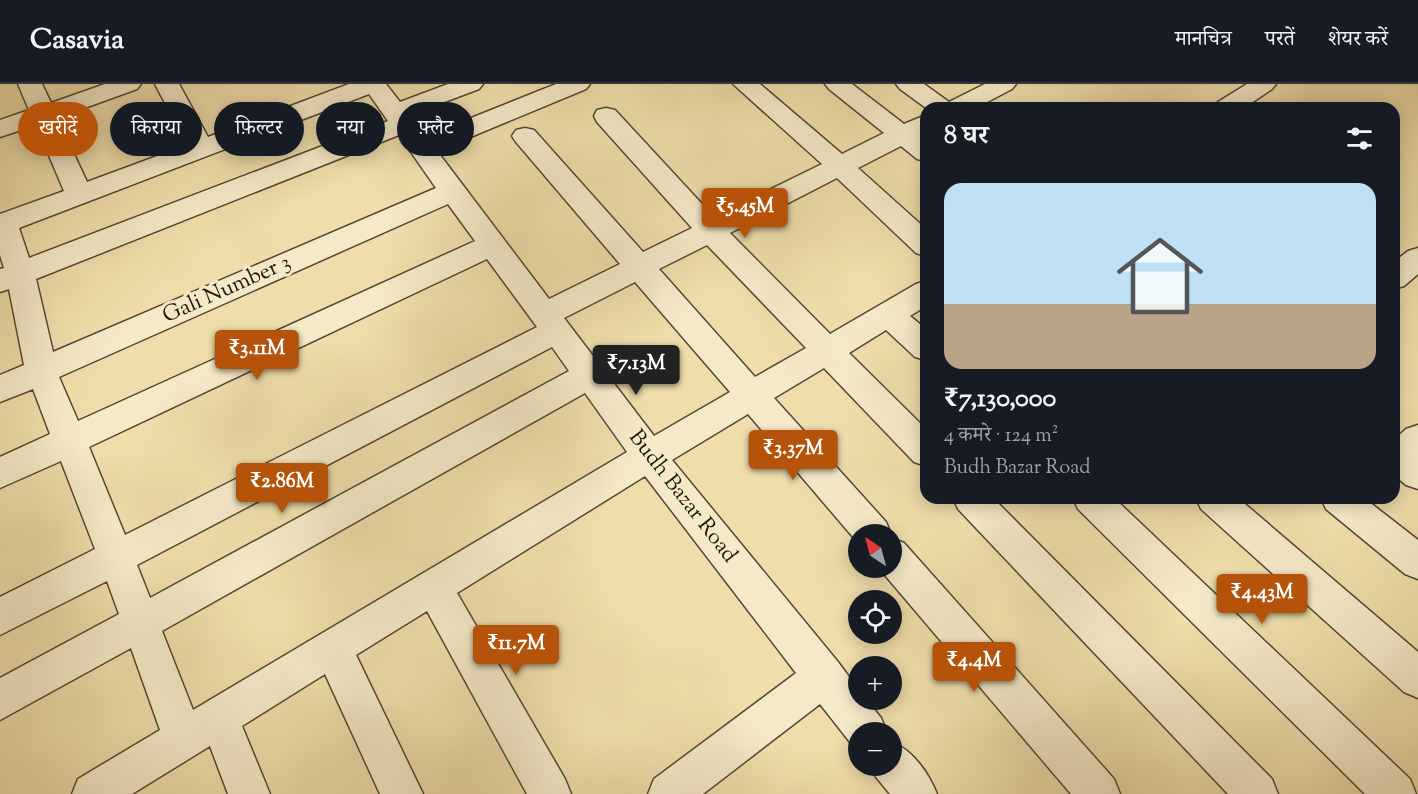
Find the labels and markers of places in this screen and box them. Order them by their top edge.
pin: ₹5.45M [696,188,794,239]
pin: ₹3.11M [208,330,306,381]
pin: ₹7.13M [587,345,685,396]
pin: ₹3.37M [744,430,842,481]
pin: ₹2.86M [233,463,331,514]
pin: ₹4.43M [1213,574,1311,625]
pin: ₹11.7M [467,625,565,676]
pin: ₹4.4M [932,642,1016,693]

